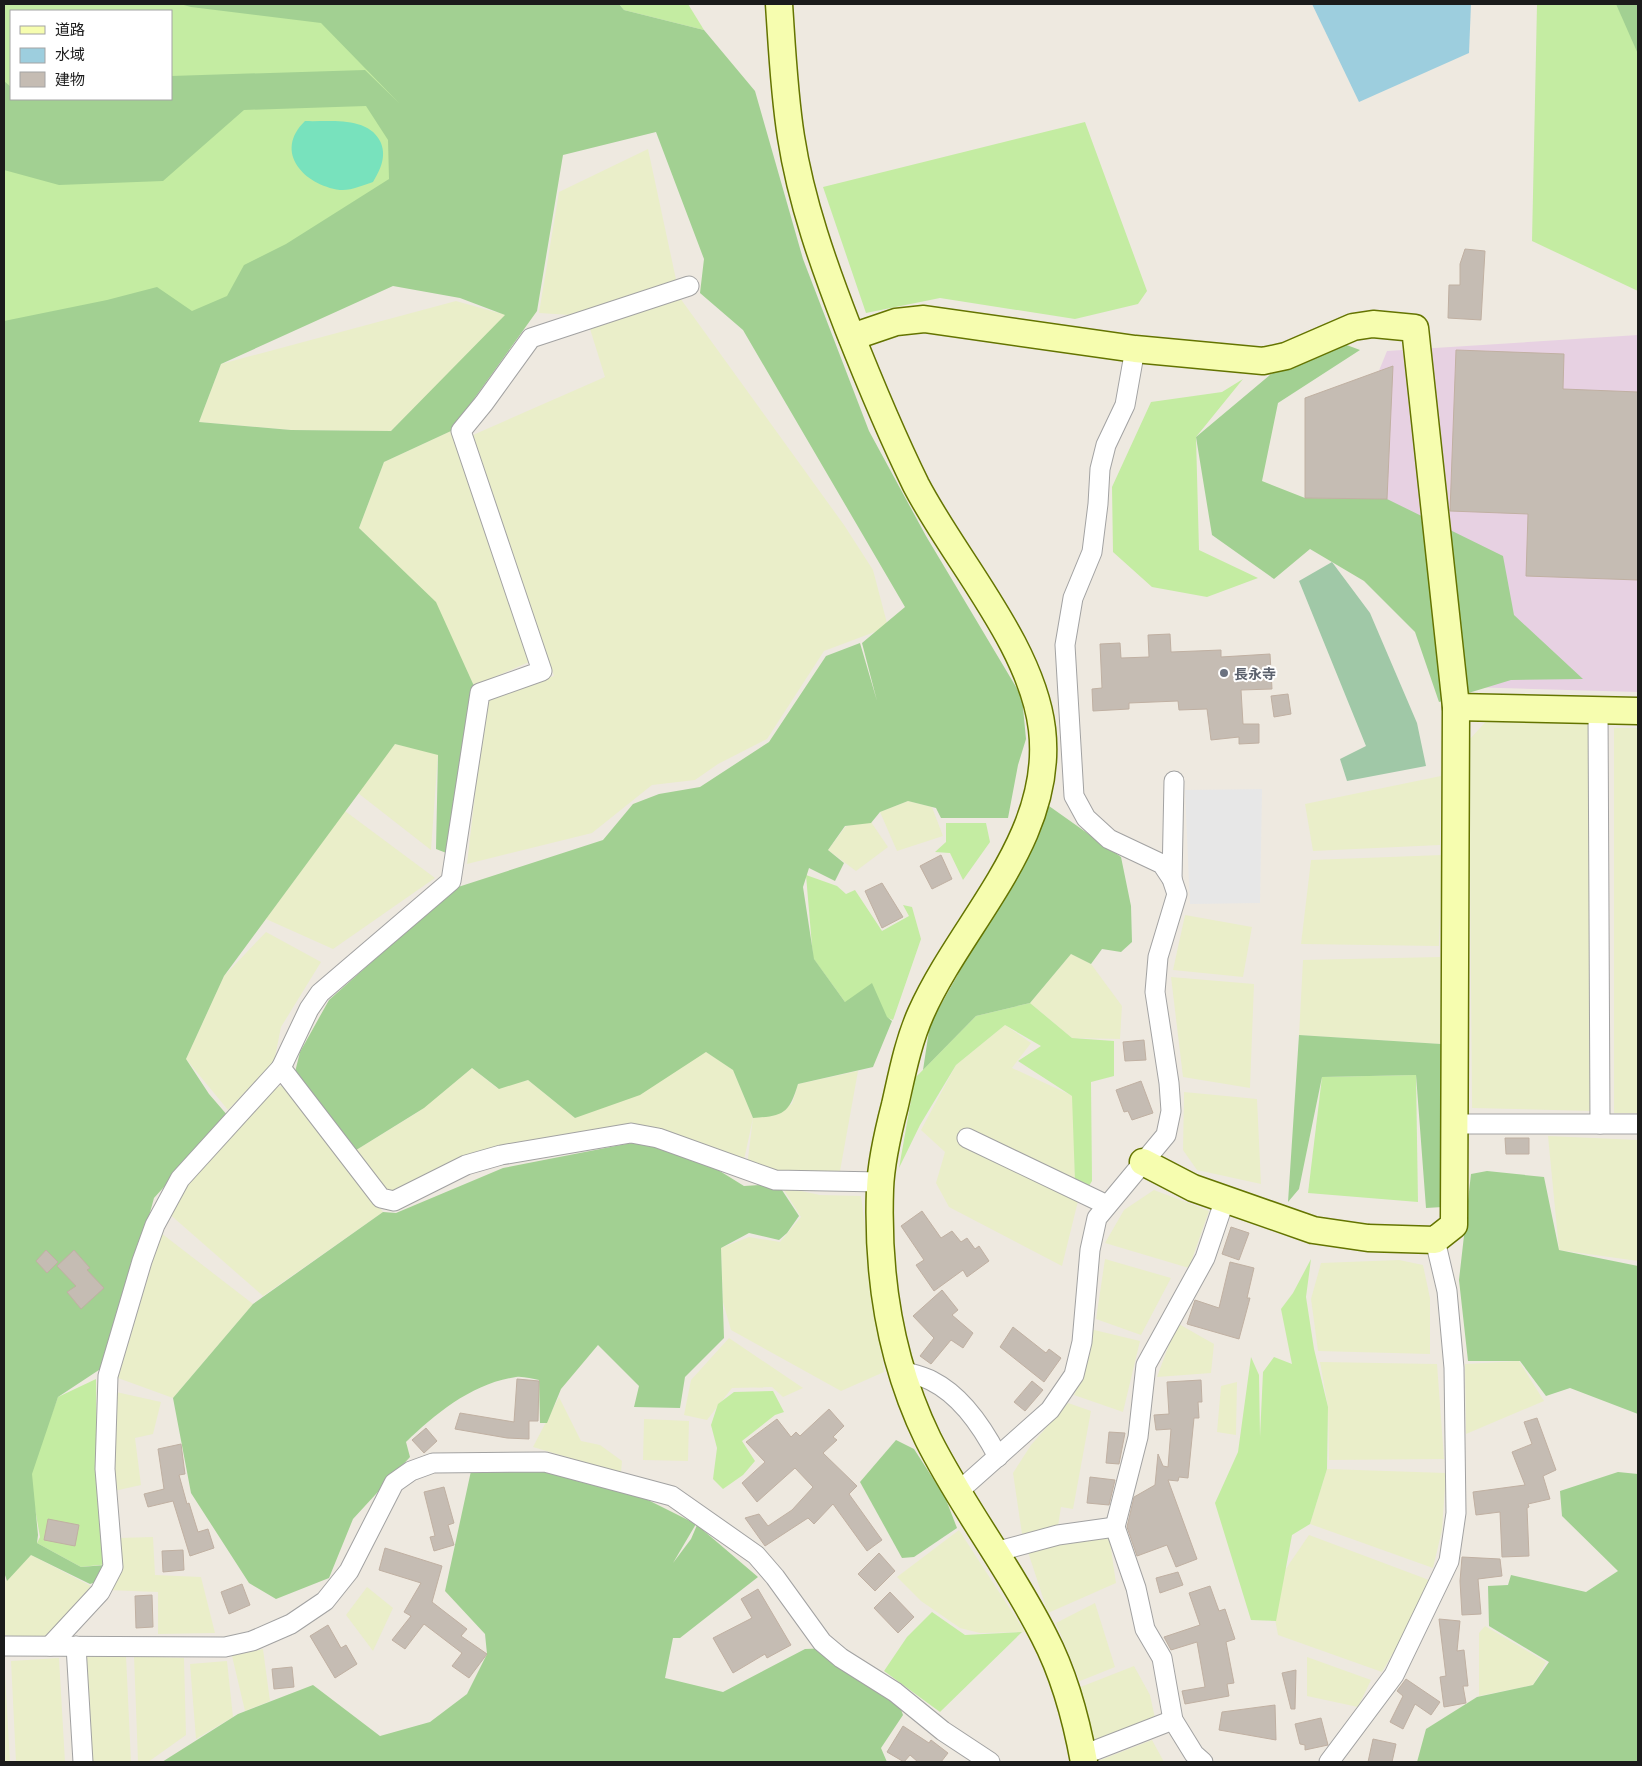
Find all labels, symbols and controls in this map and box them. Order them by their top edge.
legend [10,10,172,100]
text: 道路 [55,19,85,39]
text: 水域 [55,44,85,64]
text: 建物 [55,69,85,89]
place label: 長永寺 [1234,664,1276,683]
marker: 長永寺 [1218,667,1230,679]

